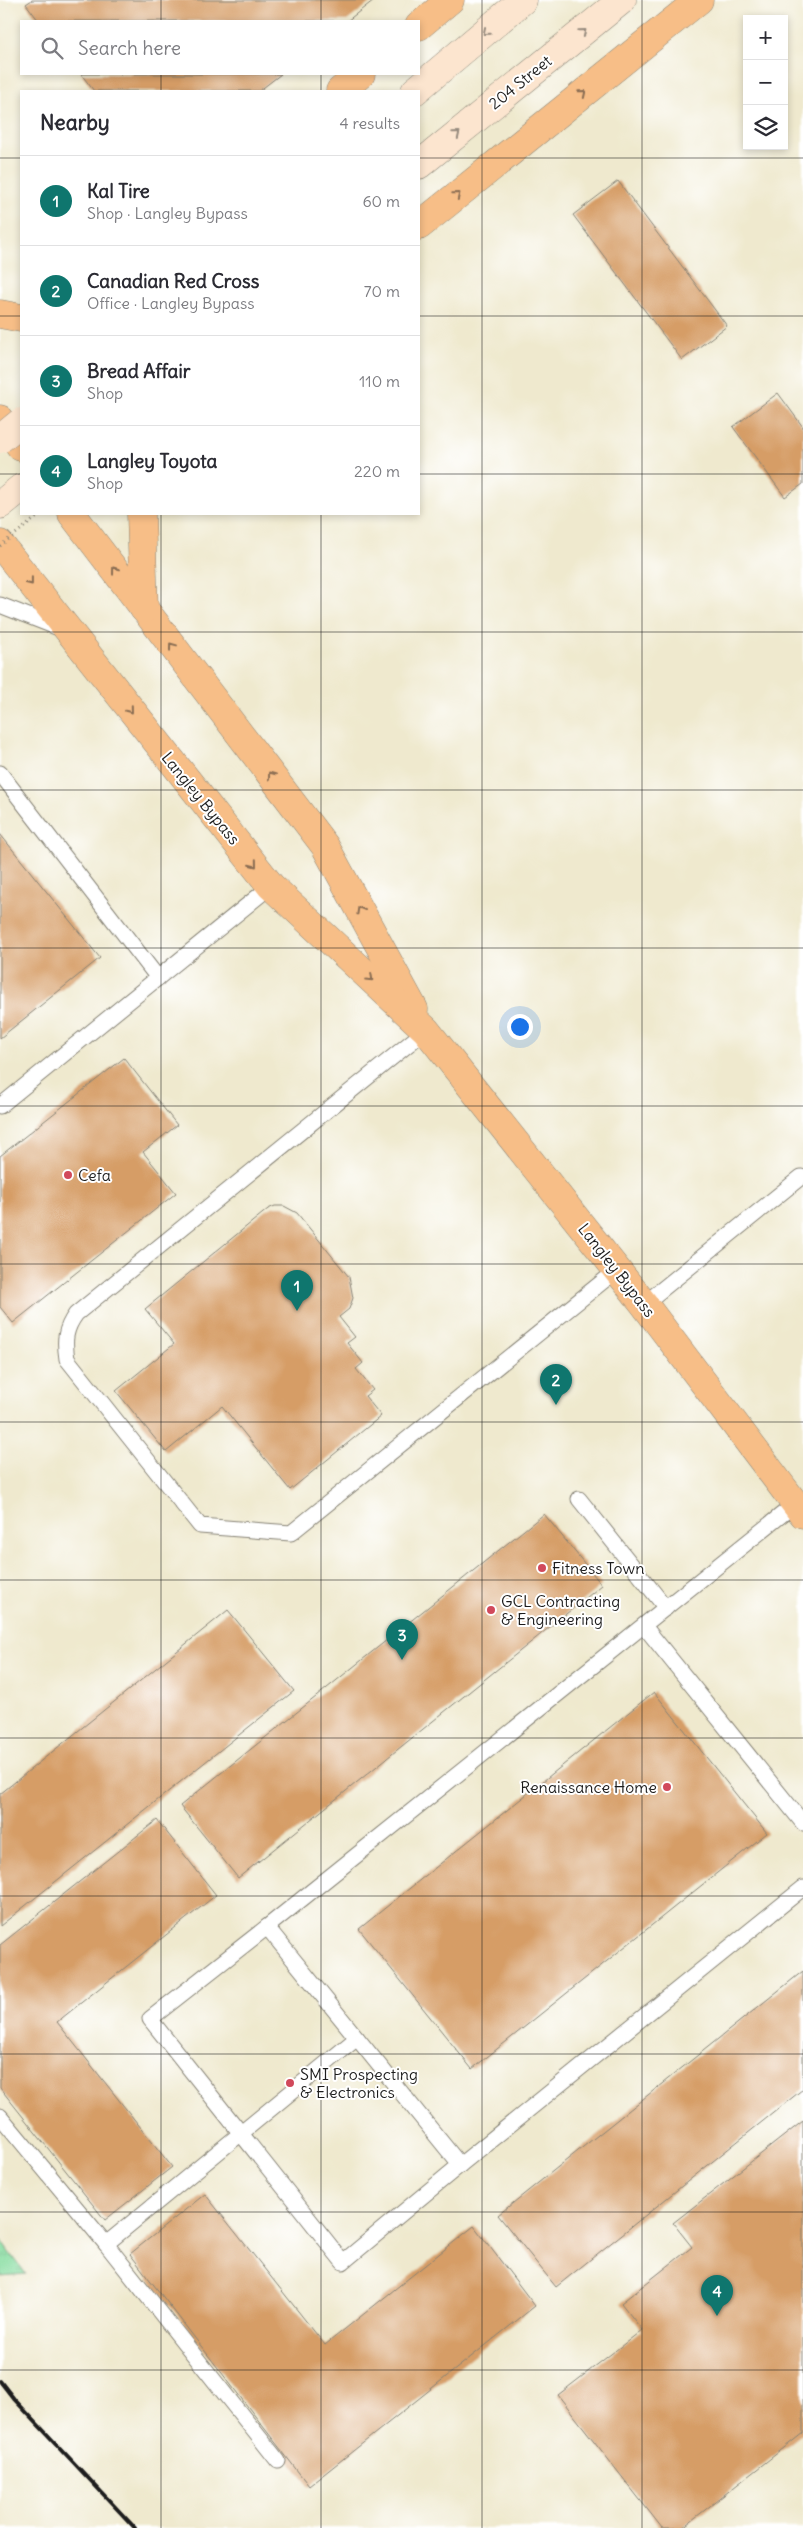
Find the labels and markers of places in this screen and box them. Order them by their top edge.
place label: Cefa [78,1165,111,1185]
marker: Cefa [62,1169,74,1181]
pin: 1 [281,1270,313,1311]
pin: 2 [540,1364,572,1405]
place label: Fitness Town [552,1558,644,1578]
marker: Fitness Town [536,1562,548,1574]
place label: GCL Contracting & Engineering [501,1591,620,1629]
marker: GCL Contracting & Engineering [485,1604,497,1616]
pin: 3 [386,1619,418,1660]
place label: Renaissance Home [520,1777,657,1797]
marker: Renaissance Home [661,1781,673,1793]
place label: SMI Prospecting & Electronics [300,2064,418,2102]
marker: SMI Prospecting & Electronics [284,2077,296,2089]
pin: 4 [701,2275,733,2316]

